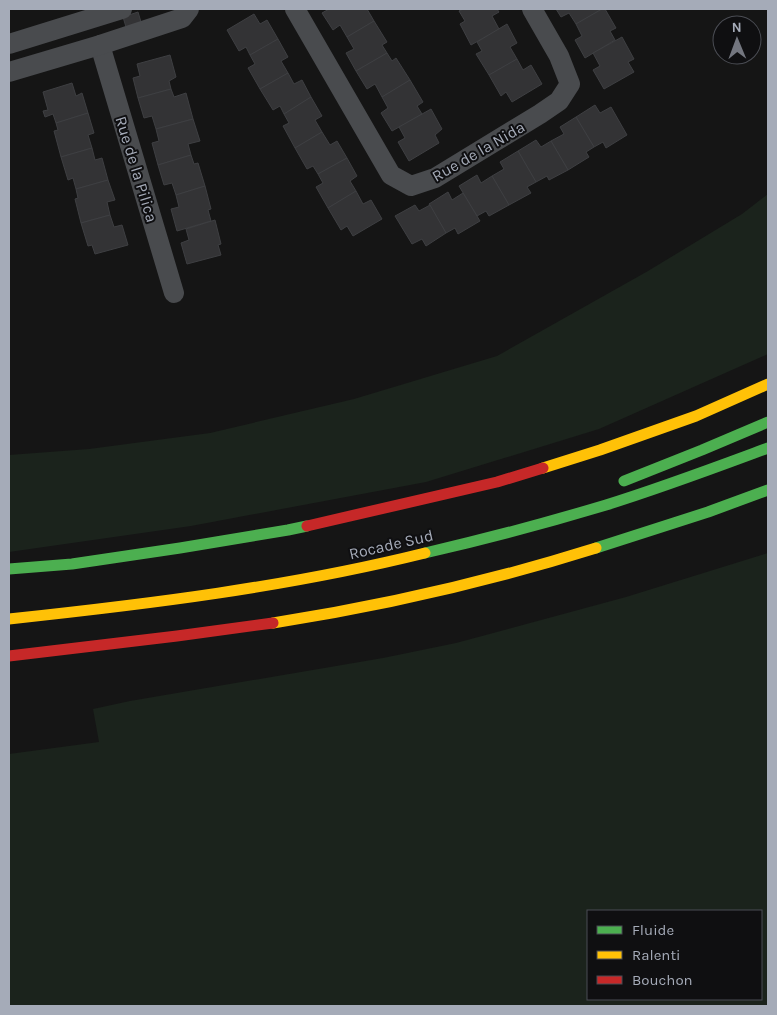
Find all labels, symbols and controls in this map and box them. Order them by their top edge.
north arrow [712,15,762,65]
text: N [732,19,742,36]
street label: Rue de la Pilica [111,114,162,225]
street label: Rue de la Nida [428,117,528,186]
street label: Rocade Sud [347,526,435,563]
legend [587,910,762,1000]
text: Fluide [632,921,674,939]
text: Ralenti [632,946,681,964]
text: Bouchon [632,971,693,989]

